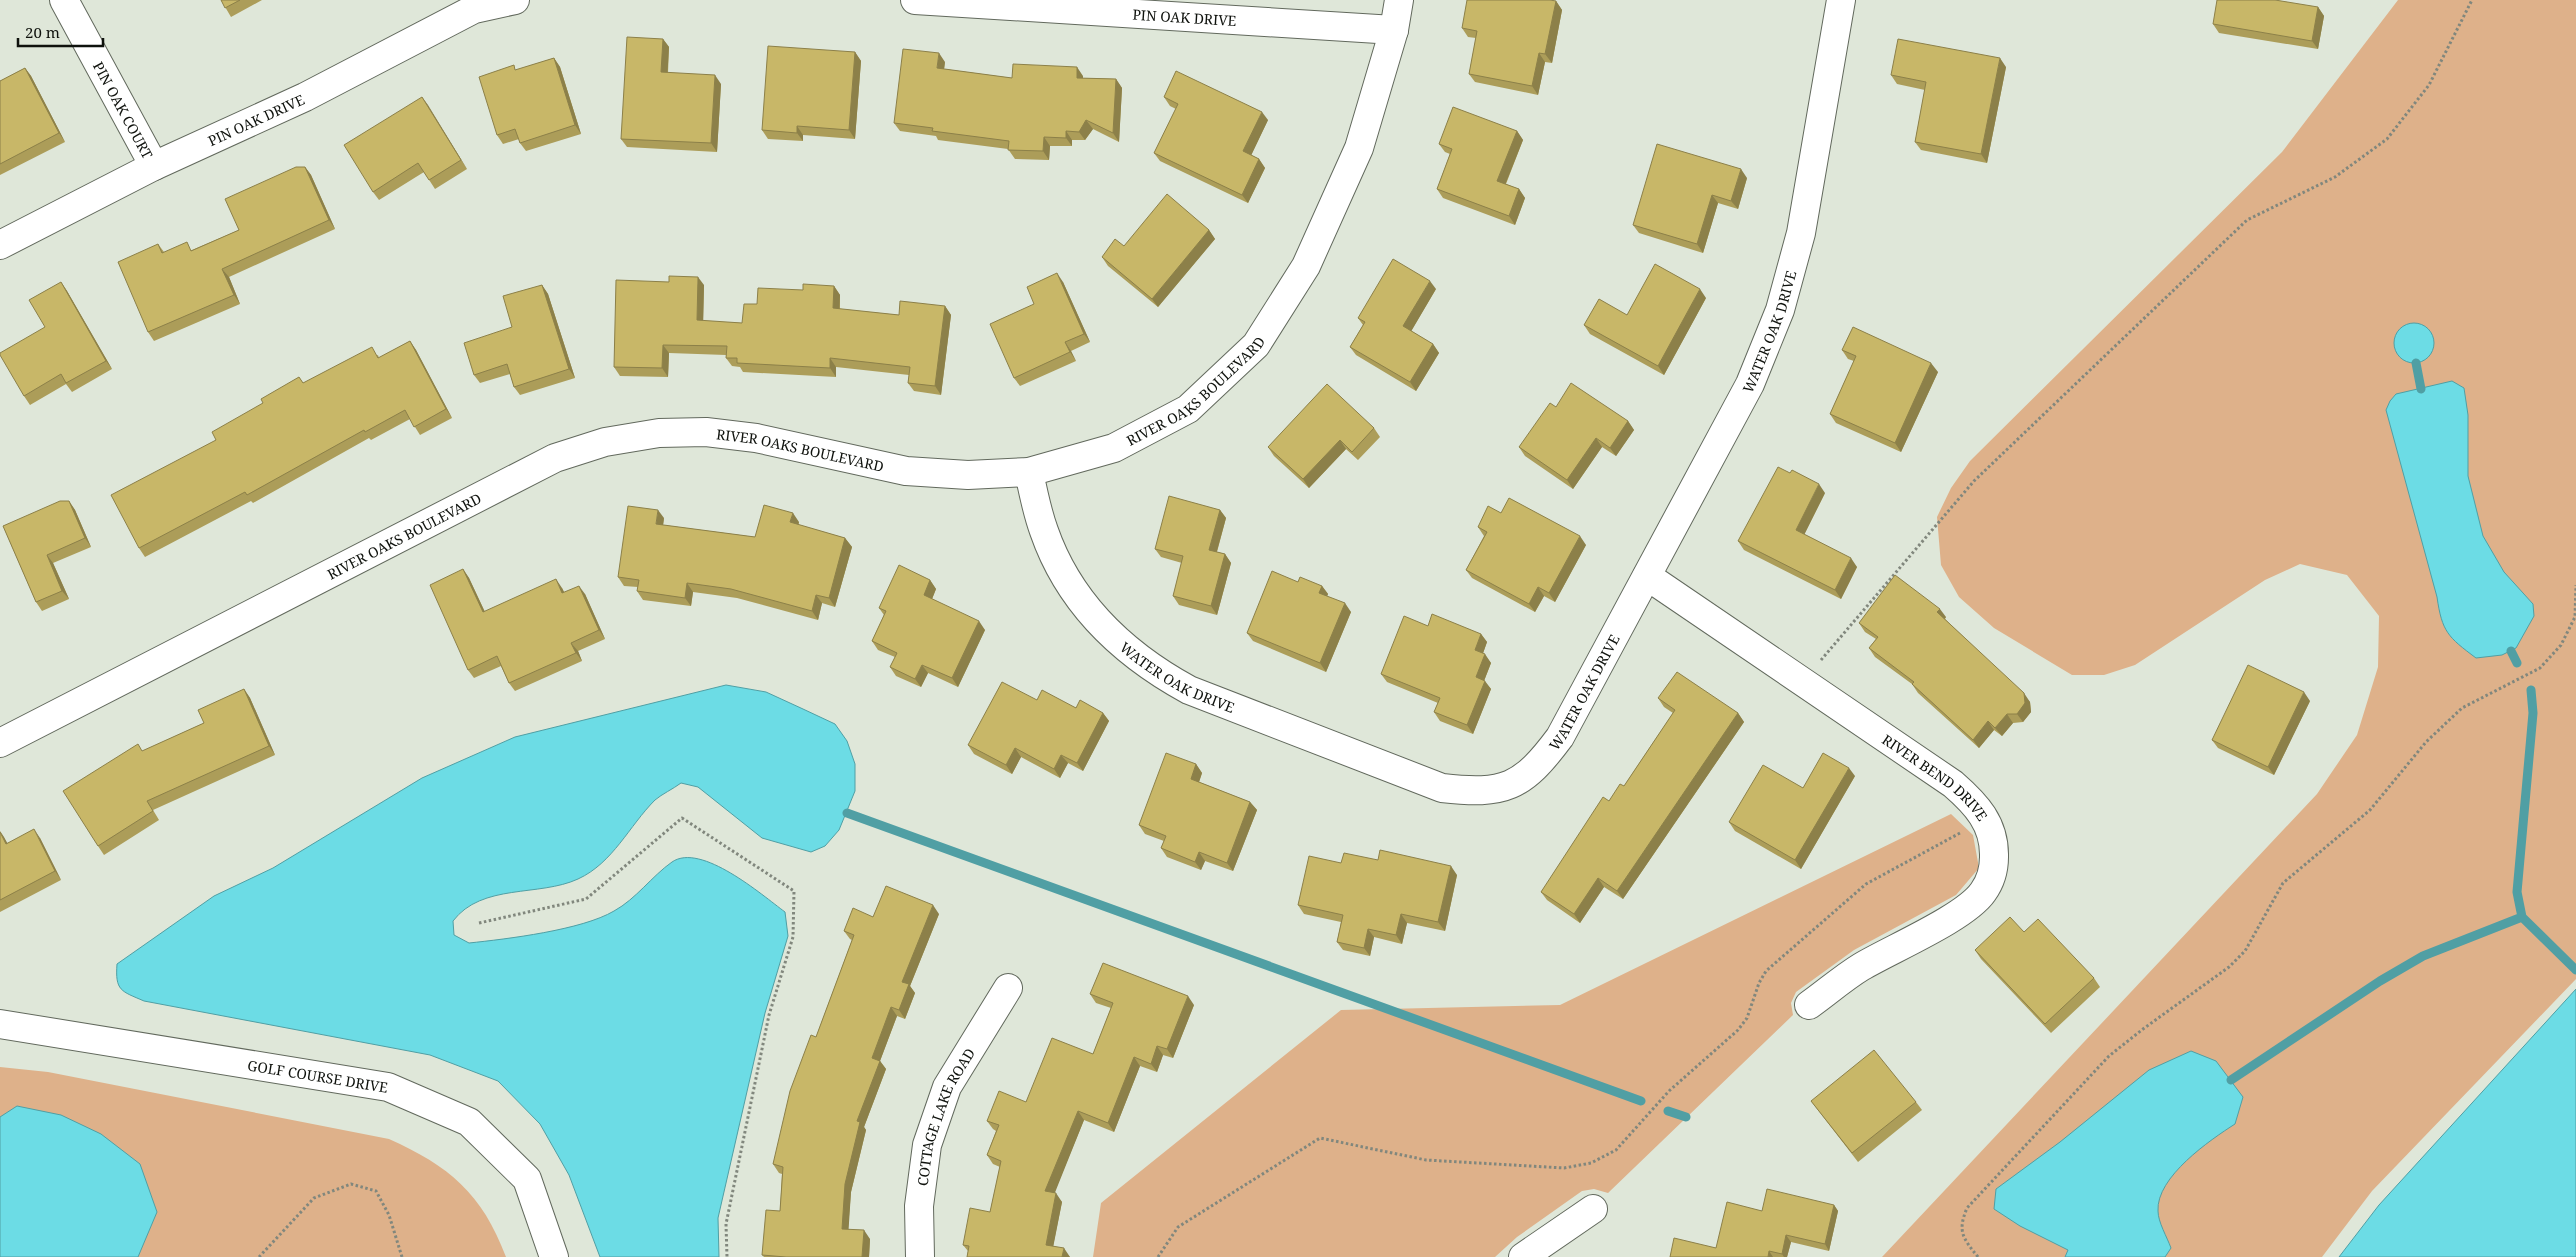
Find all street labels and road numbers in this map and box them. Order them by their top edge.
street label: PIN OAK DRIVE [1132,4,1237,30]
street label: PIN OAK COURT [90,58,158,162]
street label: PIN OAK DRIVE [205,89,307,150]
street label: WATER OAK DRIVE [1738,268,1800,396]
street label: RIVER OAKS BOULEVARD [1123,333,1269,449]
street label: RIVER OAKS BOULEVARD [715,424,886,475]
street label: RIVER OAKS BOULEVARD [324,488,484,583]
street label: WATER OAK DRIVE [1544,631,1623,754]
street label: WATER OAK DRIVE [1116,637,1238,716]
street label: RIVER BEND DRIVE [1879,729,1993,824]
street label: COTTAGE LAKE ROAD [912,1044,978,1187]
street label: GOLF COURSE DRIVE [246,1055,390,1096]

